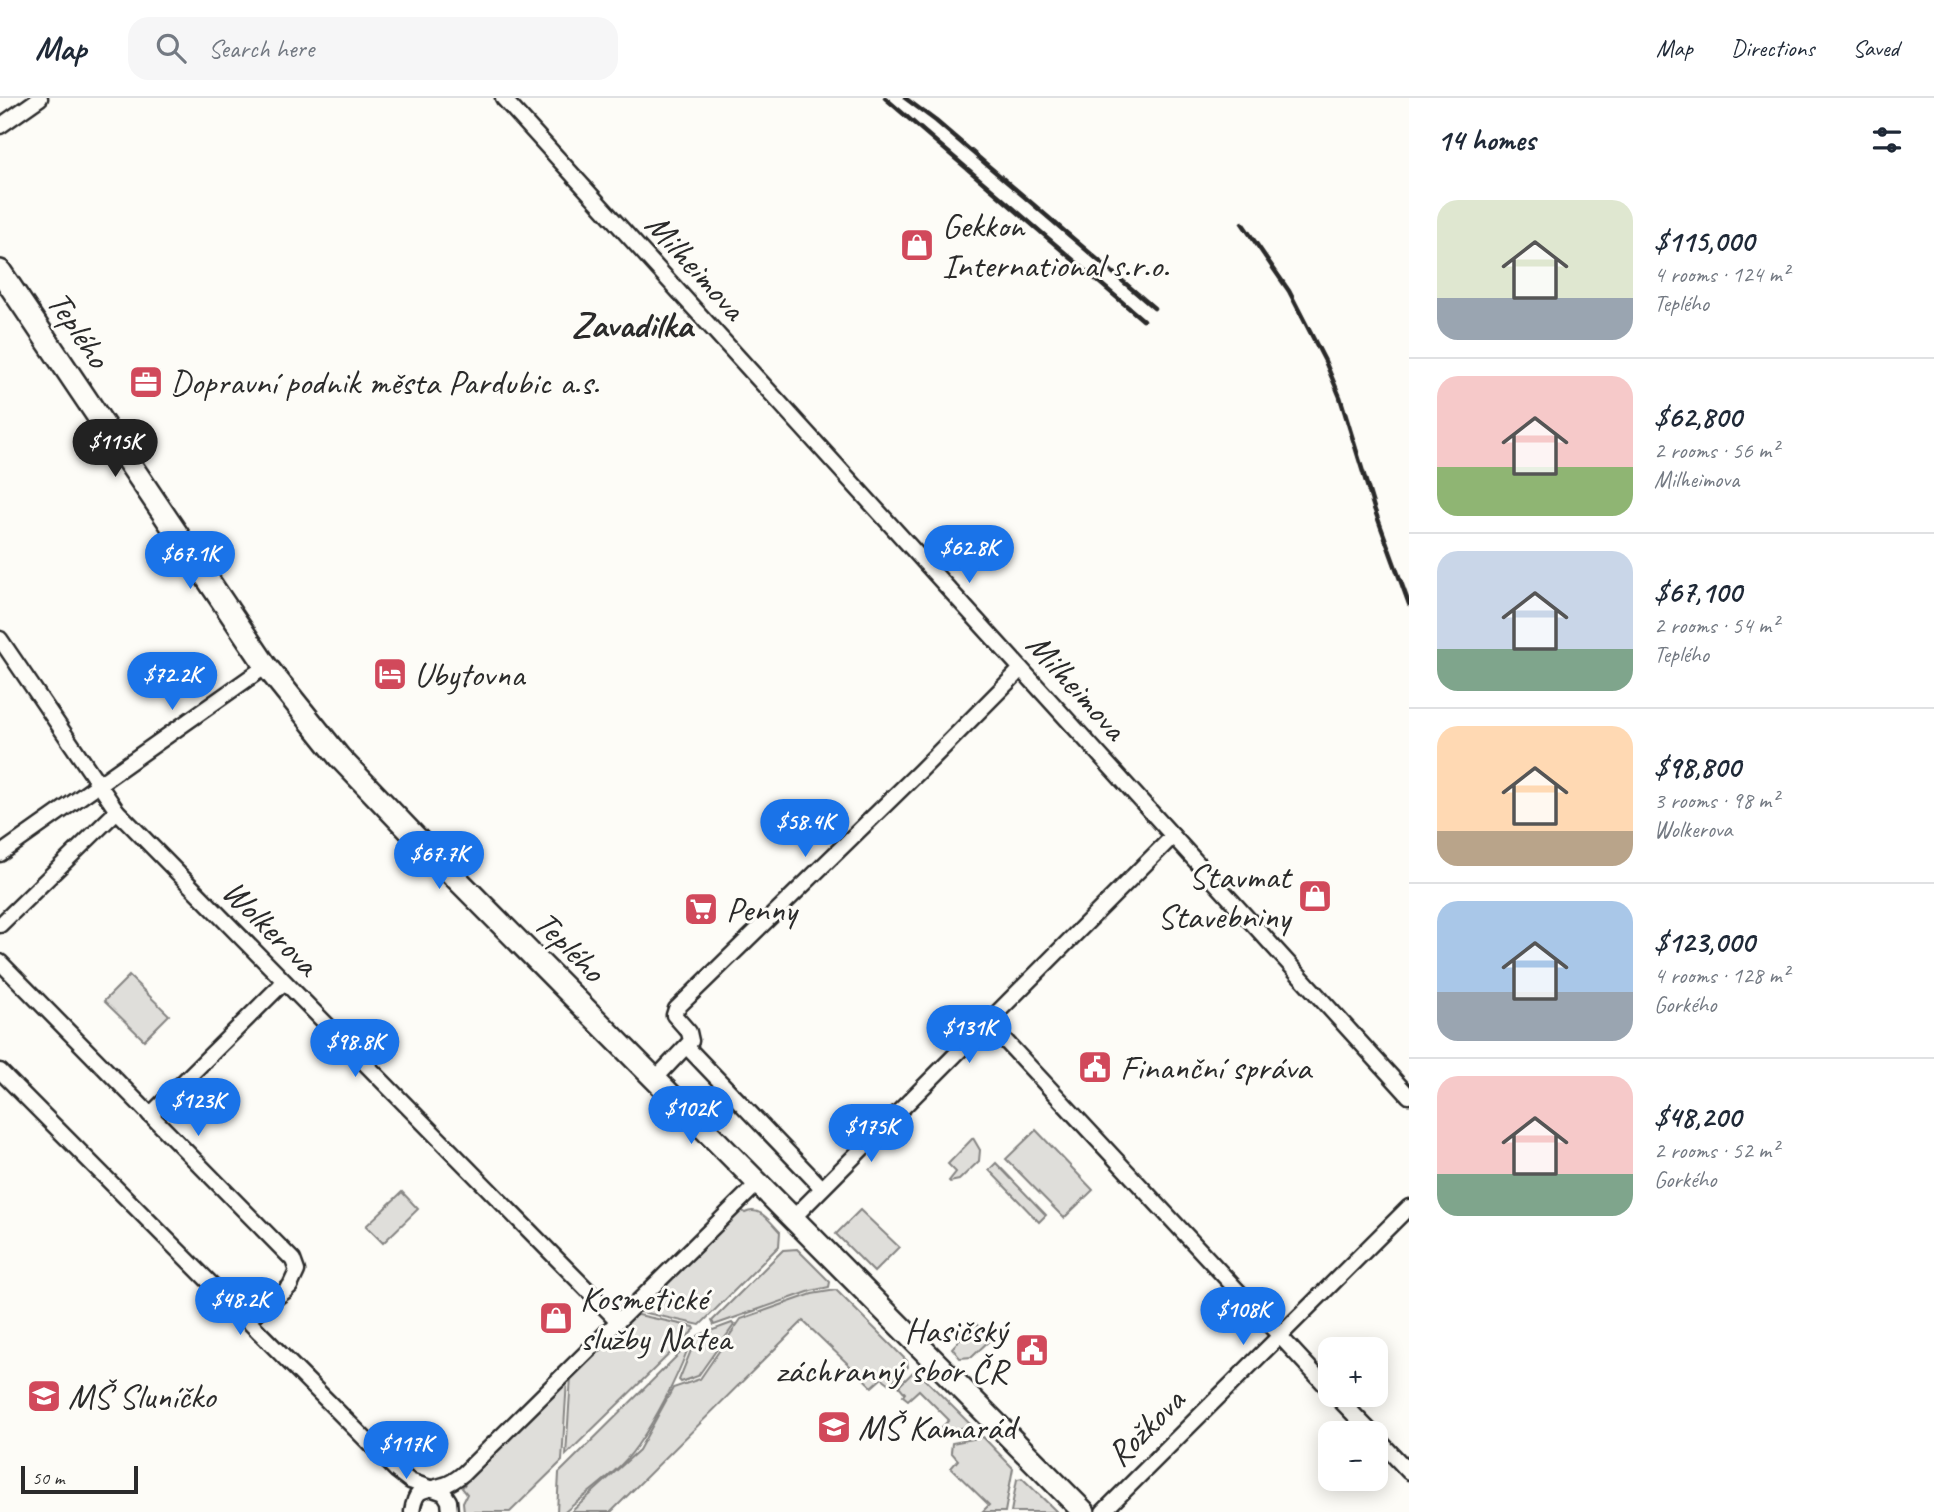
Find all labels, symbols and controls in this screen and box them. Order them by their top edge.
search box [128,17,618,80]
text: Map [35,27,86,69]
icon: search [152,29,190,67]
text: Search here [208,32,314,65]
text: Map [1656,33,1693,63]
text: Directions [1731,33,1814,63]
text: Saved [1852,33,1899,63]
text: 14 homes [1437,121,1535,159]
icon: filters [1868,121,1906,159]
street label: Milheimova [636,203,757,331]
place label: Gekkon International s.r.o. [942,203,1169,288]
text: $115,000 [1654,222,1754,260]
shop icon: Gekkon International s.r.o. [898,226,936,264]
icon: home [1493,228,1577,312]
text: 4 rooms · 124 m² [1654,260,1789,289]
street label: Teplého [37,282,121,378]
text: Teplého [1654,289,1709,318]
district label: Zavadilka [572,301,696,348]
place label: Dopravní podnik města Pardubic a.s. [170,360,599,405]
office icon: Dopravní podnik města Pardubic a.s. [127,363,165,401]
text: $62,800 [1654,398,1742,436]
icon: home [1493,404,1577,488]
pin: $115K [66,420,164,479]
text: $115K [89,427,141,456]
text: 2 rooms · 56 m² [1654,436,1778,465]
text: Milheimova [1654,465,1739,494]
pin: $62.8K [912,526,1026,585]
pin: $67.1K [133,532,247,591]
text: $62.8K [940,533,998,562]
text: $67.1K [161,539,219,568]
text: $67,100 [1654,573,1741,611]
icon: home [1493,579,1577,663]
text: 2 rooms · 54 m² [1654,611,1778,640]
street label: Milheimova [1017,623,1138,751]
text: Teplého [1654,640,1709,669]
pin: $72.2K [115,652,229,712]
place label: Ubytovna [414,652,526,697]
hotel icon: Ubytovna [371,655,409,693]
text: $72.2K [143,660,201,689]
text: $98,800 [1654,748,1741,786]
icon: home [1493,754,1577,838]
text: 3 rooms · 98 m² [1654,786,1778,815]
pin: $58.4K [748,800,862,859]
text: $58.4K [776,807,834,836]
text: Wolkerova [1654,815,1732,844]
pin: $67.7K [382,832,496,891]
text: $67.7K [410,839,468,868]
place label: Stavmat Stavebniny [1157,854,1293,939]
street label: Wolkerova [213,869,331,987]
shop icon: Stavmat Stavebniny [1296,877,1334,915]
place label: Penny [726,887,799,932]
supermarket icon: Penny [682,890,720,928]
street label: Teplého [524,901,616,993]
text: $123,000 [1654,923,1754,961]
icon: home [1493,929,1577,1013]
text: 4 rooms · 128 m² [1654,961,1789,990]
text: Gorkého [1654,990,1716,1019]
pin: $131K [920,1006,1018,1065]
text: $131K [942,1013,996,1042]
pin: $98.8K [298,1020,412,1079]
text: $98.8K [326,1027,384,1056]
place label: Finanční správa [1120,1045,1314,1090]
public building icon: Finanční správa [1076,1048,1114,1086]
pin: $123K [149,1079,247,1138]
text: $123K [171,1086,225,1115]
pin: $102K [642,1086,740,1146]
text: $102K [664,1094,718,1123]
text: $48,200 [1654,1098,1741,1136]
pin: $175K [822,1104,920,1164]
icon: home [1493,1104,1577,1188]
text: $175K [845,1112,897,1141]
text: 2 rooms · 52 m² [1654,1136,1778,1165]
text: Gorkého [1654,1165,1716,1194]
place label: Kosmetické služby Natea [580,1276,734,1361]
pin: $48.2K [183,1278,297,1337]
text: $48.2K [211,1285,269,1314]
pin: $108K [1194,1288,1292,1347]
text: $108K [1216,1295,1270,1324]
shop icon: Kosmetické služby Natea [537,1299,575,1337]
place label: Hasičský záchranný sbor ČR [776,1308,1011,1393]
public building icon: Hasičský záchranný sbor ČR [1013,1331,1051,1369]
map controls [1318,1337,1388,1491]
button: + [1318,1337,1388,1407]
place label: MŠ Sluníčko [68,1374,217,1419]
school or university icon: MŠ Sluníčko [25,1377,63,1415]
street label: Rožkova [1097,1377,1196,1476]
place label: MŠ Kamarád [858,1405,1021,1450]
school or university icon: MŠ Kamarád [815,1408,853,1446]
button: − [1318,1421,1388,1491]
pin: $117K [357,1422,455,1481]
text: $117K [380,1429,433,1458]
scale bar [21,1463,138,1495]
text: 50 m [32,1466,64,1490]

